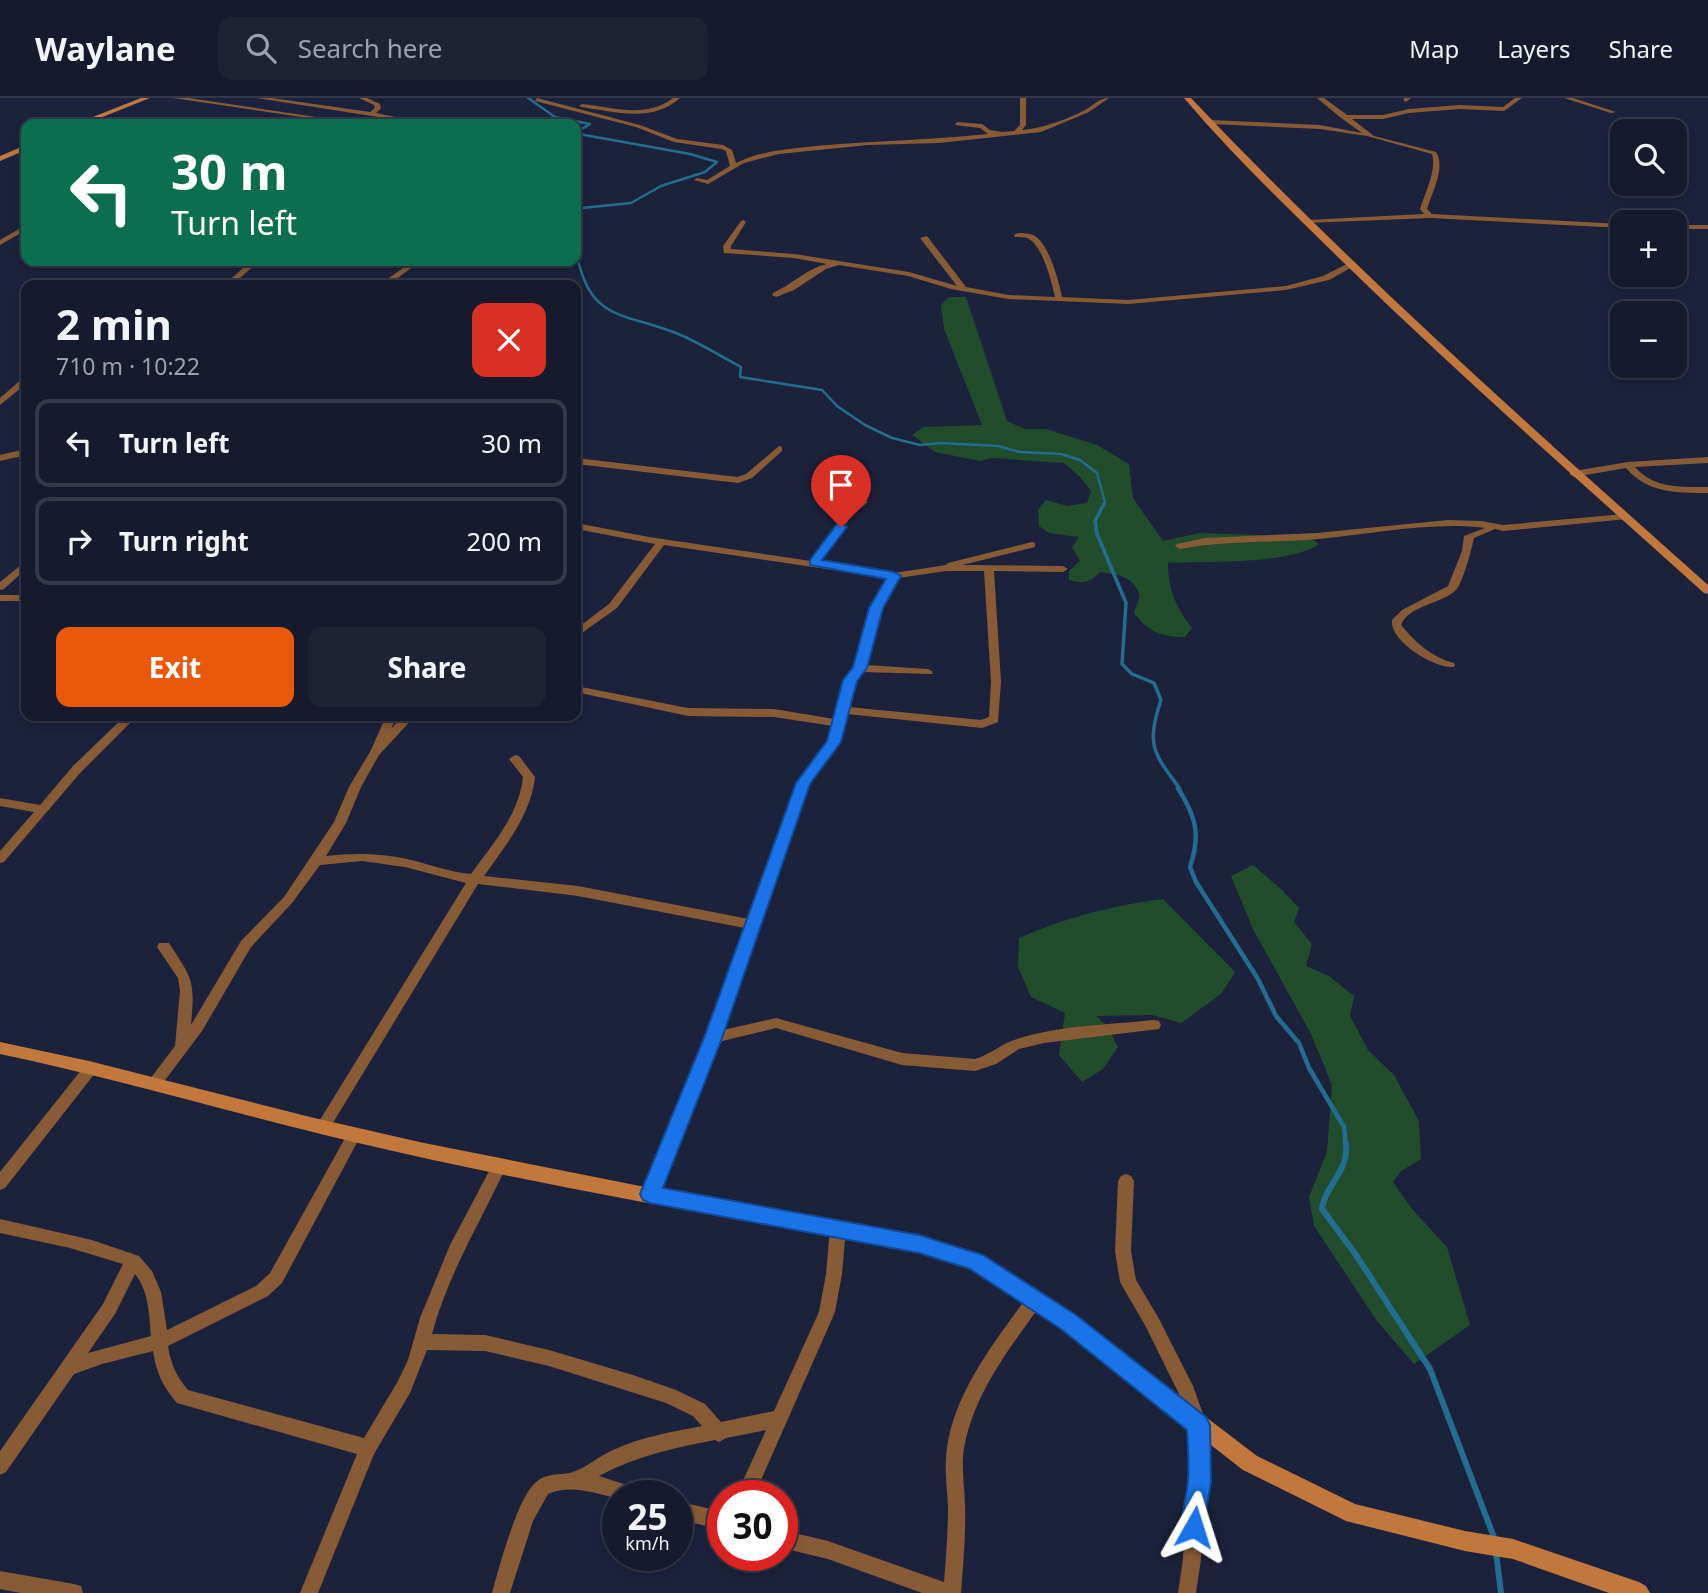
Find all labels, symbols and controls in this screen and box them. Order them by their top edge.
search box [218,17,708,80]
text: Waylane [35,26,176,71]
icon: search [242,29,280,67]
text: Search here [298,30,442,66]
text: Map [1409,32,1459,65]
text: Layers [1497,32,1571,65]
text: Share [1609,32,1673,65]
map controls [1610,119,1687,378]
button: search [1610,119,1687,196]
text: 30 m [171,138,288,204]
icon: left [56,147,147,238]
text: Turn left [171,201,297,244]
button: + [1610,210,1687,287]
text: 2 min [56,295,172,352]
button: − [1610,301,1687,378]
button: close [472,303,546,377]
text: 710 m · 10:22 [56,350,200,382]
icon: left [60,424,98,462]
text: Turn left [119,425,230,461]
text: 30 m [481,425,542,461]
pin [811,455,871,527]
icon: arrive [822,466,860,504]
icon: right [60,522,98,560]
text: Turn right [119,523,249,559]
text: 200 m [466,523,542,559]
button: Exit [56,627,294,707]
button: Share [308,627,546,707]
speed limit sign: 30 [707,1480,798,1571]
position arrow [1157,1490,1231,1564]
text: 25 [627,1493,668,1540]
text: km/h [625,1531,670,1555]

